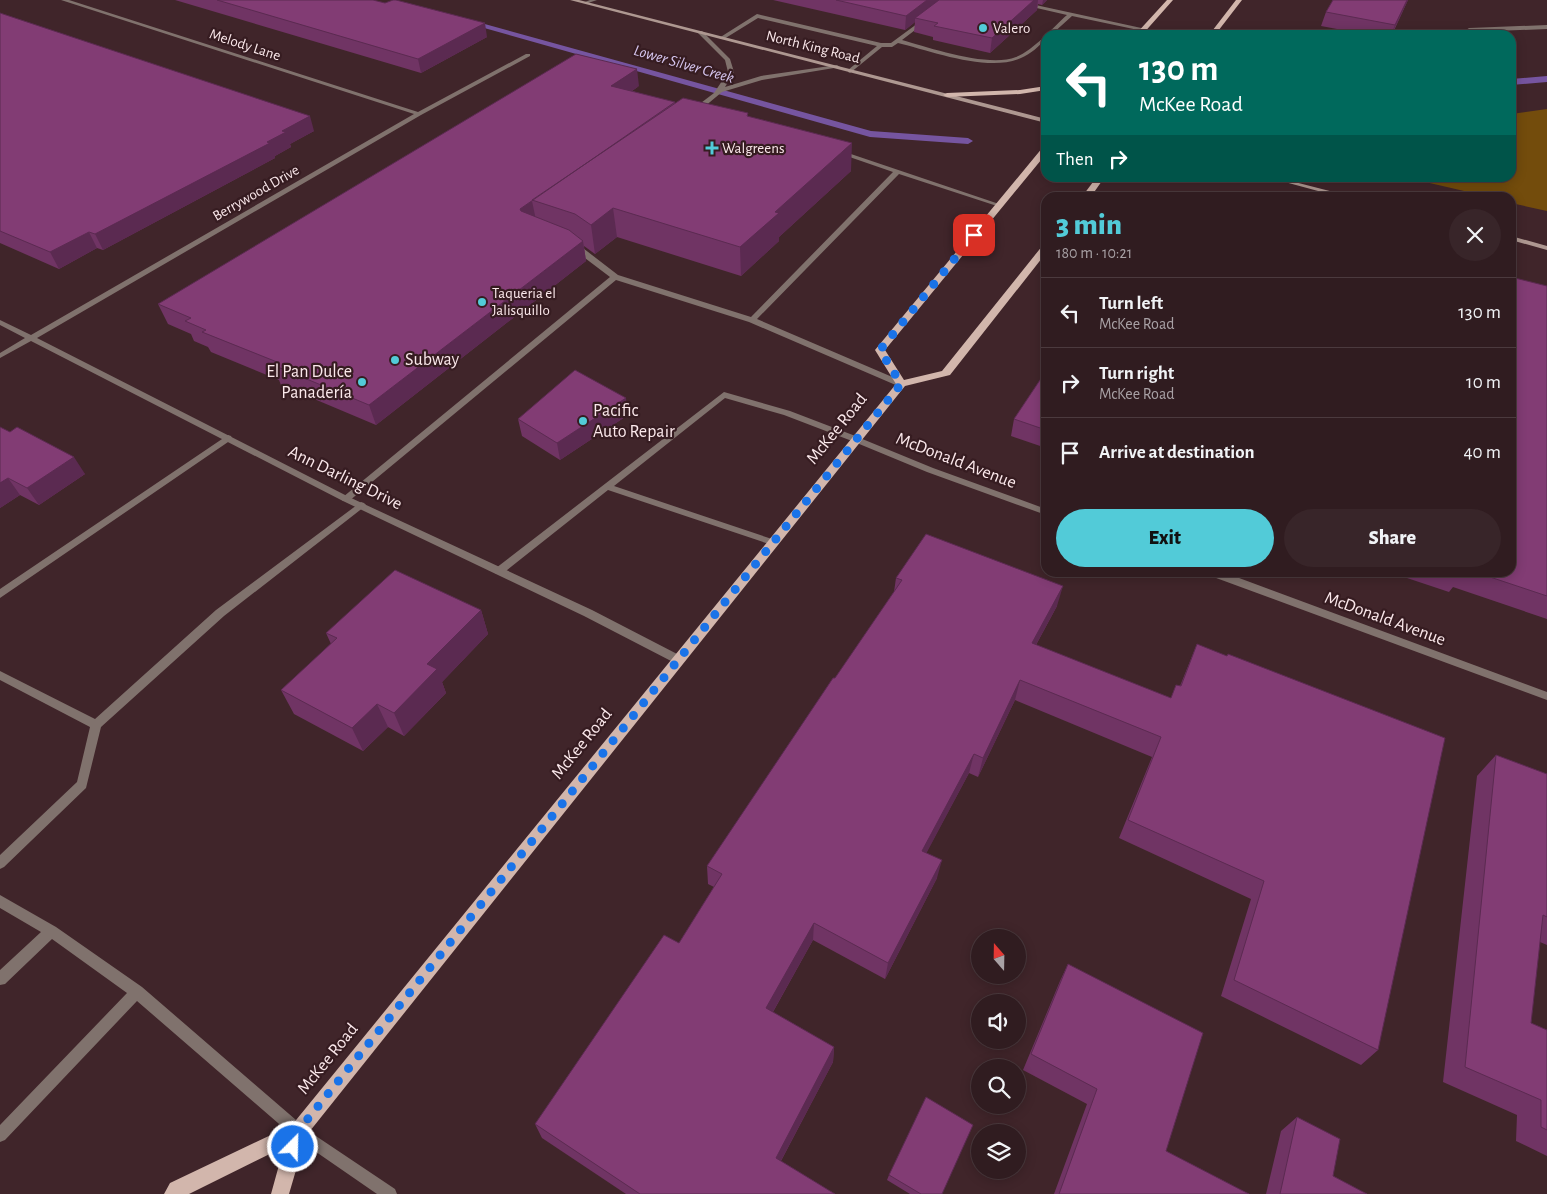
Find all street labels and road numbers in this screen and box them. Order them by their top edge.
street label: Melody Lane [208,26,283,64]
street label: North King Road [764,28,862,66]
street label: Berrywood Drive [210,162,302,224]
street label: McKee Road [803,390,871,468]
street label: McDonald Avenue [893,430,1019,492]
street label: Ann Darling Drive [285,443,405,513]
street label: McDonald Avenue [1322,589,1448,649]
street label: McKee Road [548,705,616,783]
street label: McKee Road [294,1020,362,1098]

